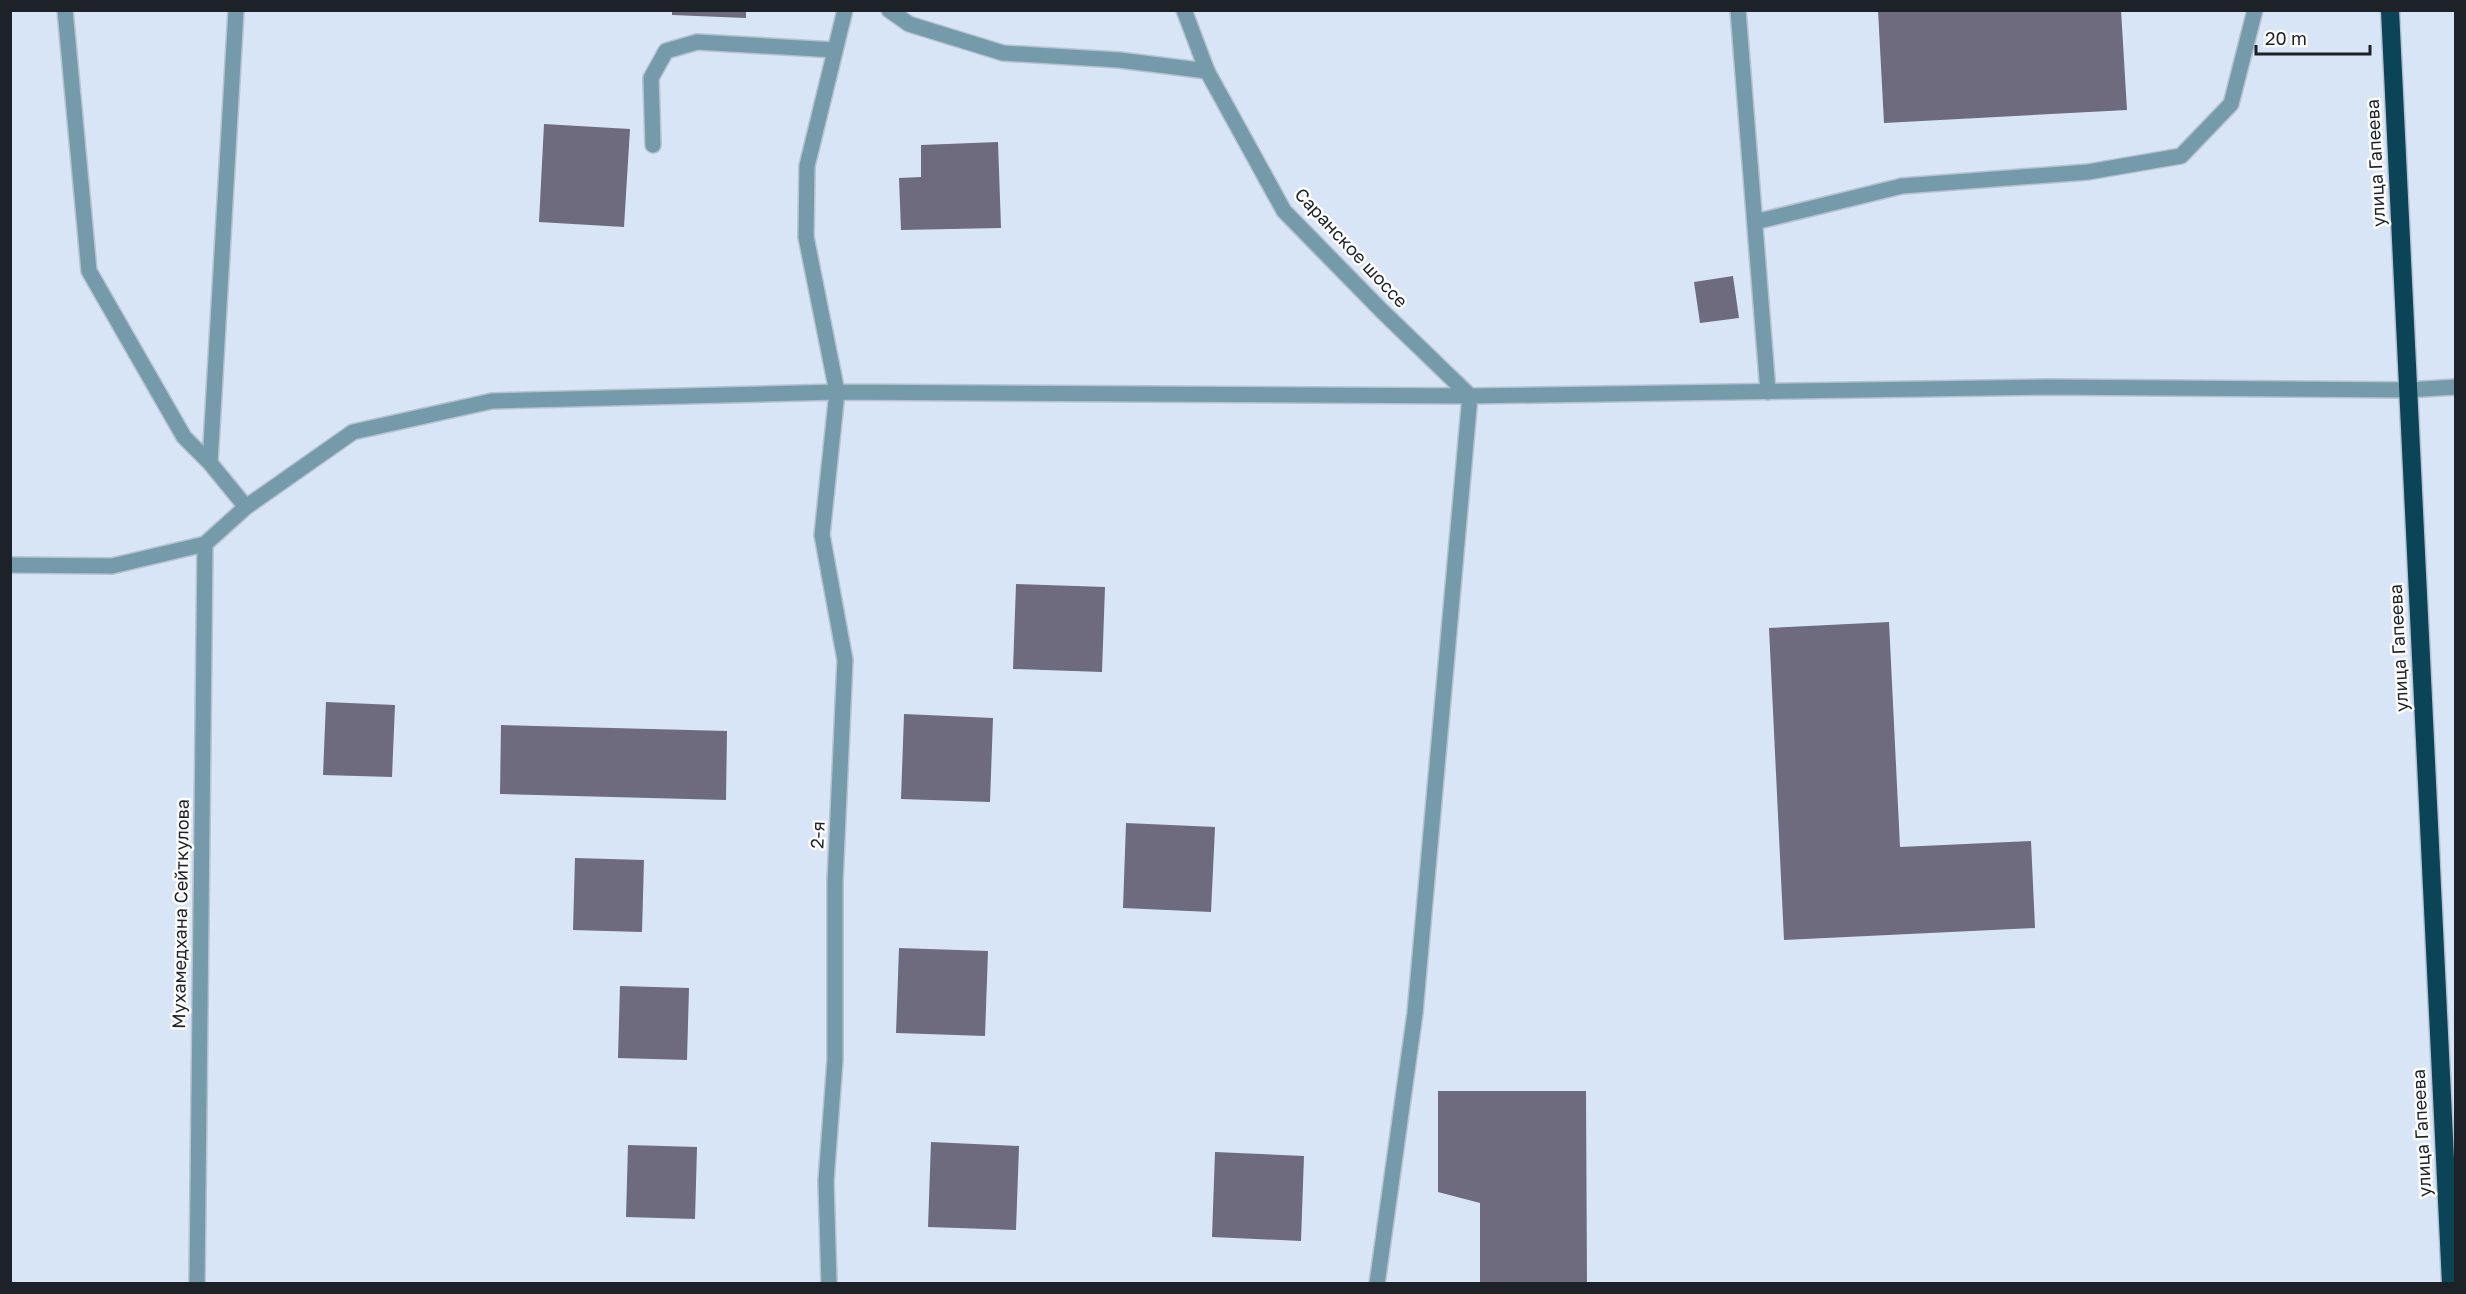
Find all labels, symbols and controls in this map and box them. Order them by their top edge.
scale bar [2256,18,2370,56]
text: 20 m [2265,27,2307,49]
street label: улица Гапеева [2361,99,2389,227]
street label: Саранское шоссе [1291,183,1413,312]
street label: улица Гапеева [2384,584,2412,712]
street label: Мухамедхана Сейткулова [167,799,193,1029]
street label: 2-я [805,821,829,849]
street label: улица Гапеева [2407,1069,2435,1197]

